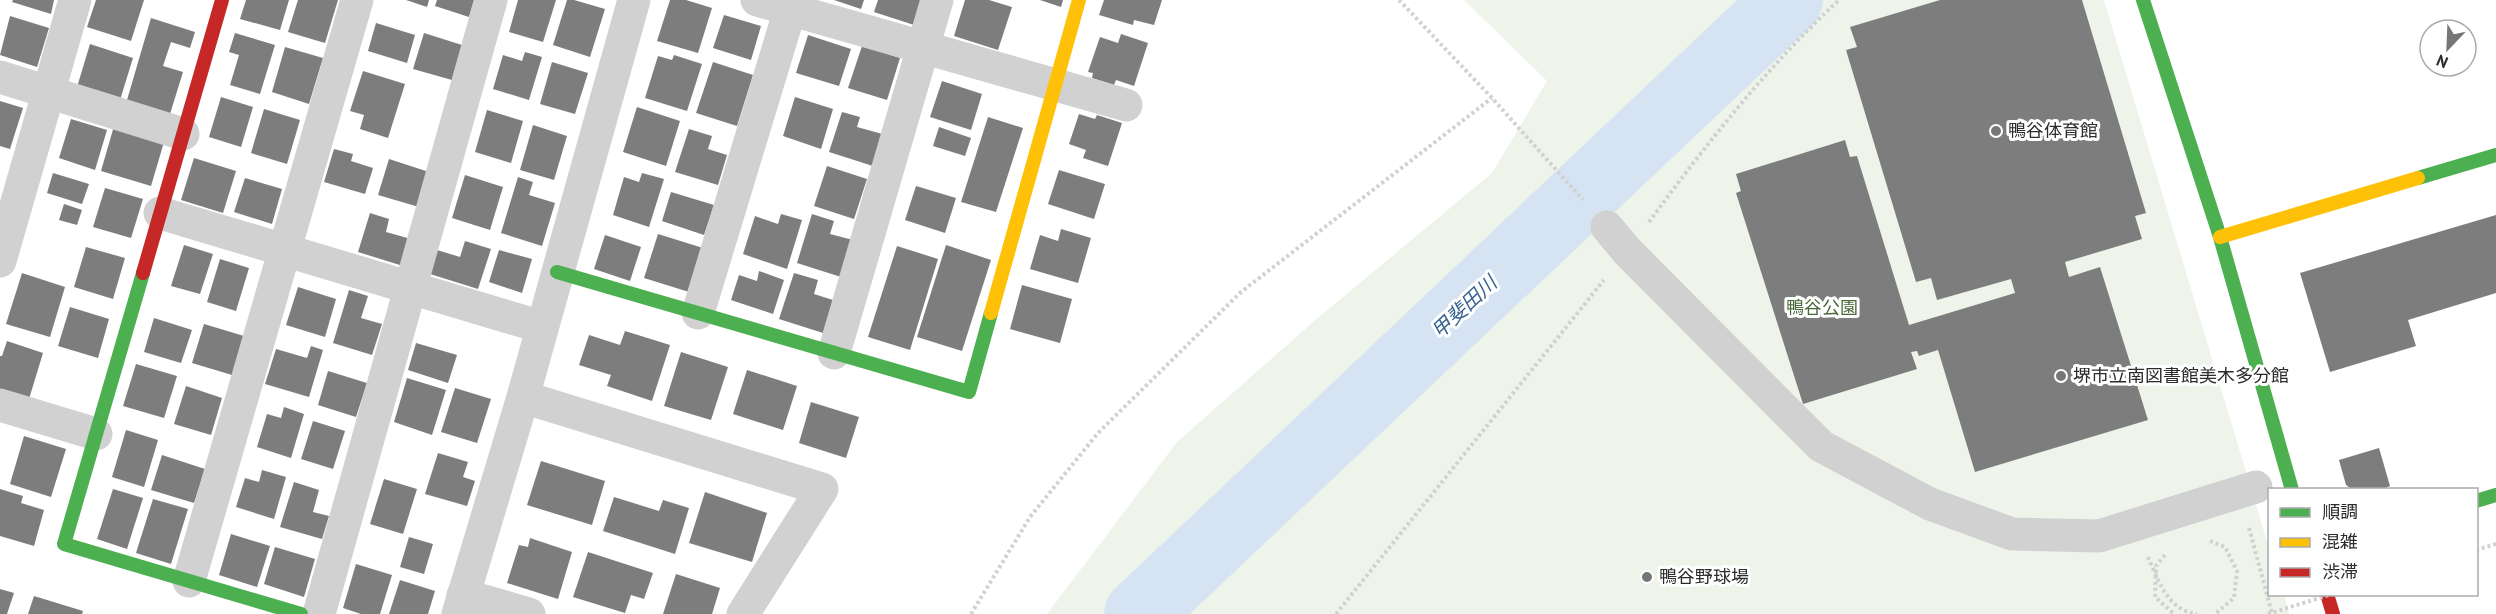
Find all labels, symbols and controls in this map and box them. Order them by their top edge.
north arrow [2418,18,2478,78]
text: N [2433,51,2451,73]
place label: 鴨谷体育館 [2008,119,2098,142]
marker: 鴨谷体育館 [1989,124,2003,138]
water label: 甲斐田川 [1426,269,1504,344]
park label: 鴨谷公園 [1786,296,1858,319]
place label: 堺市立南図書館美木多分館 [2073,364,2289,387]
marker: 堺市立南図書館美木多分館 [2054,369,2068,383]
legend [2268,488,2478,596]
text: 順調 [2322,500,2358,523]
text: 混雑 [2322,530,2358,553]
text: 渋滞 [2322,560,2358,583]
place label: 鴨谷野球場 [1659,565,1749,588]
marker: 鴨谷野球場 [1640,570,1654,584]

